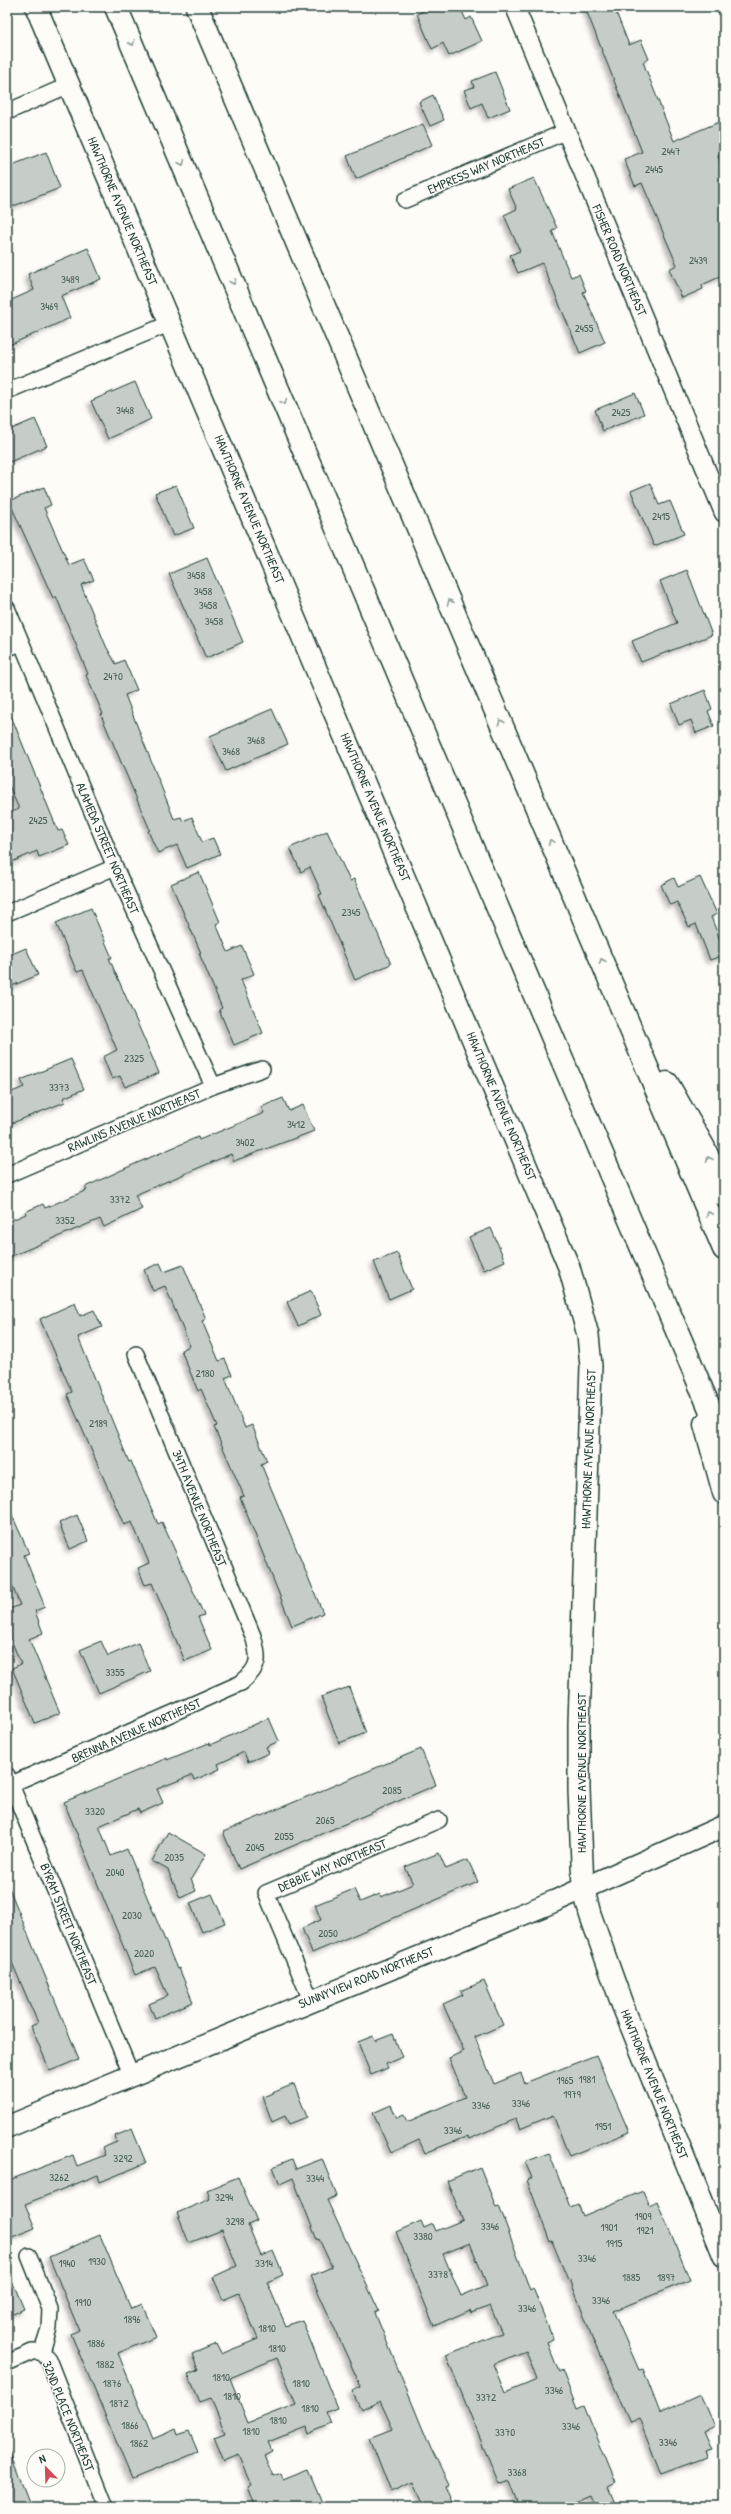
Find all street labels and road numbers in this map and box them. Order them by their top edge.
street label: EMPRESS WAY NORTHEAST [425,132,548,198]
street label: HAWTHORNE AVENUE NORTHEAST [83,134,163,289]
street label: FISHER ROAD NORTHEAST [588,201,652,319]
street label: HAWTHORNE AVENUE NORTHEAST [210,432,290,587]
street label: HAWTHORNE AVENUE NORTHEAST [336,730,416,885]
street label: ALAMEDA STREET NORTHEAST [72,779,144,917]
street label: HAWTHORNE AVENUE NORTHEAST [462,1029,542,1184]
street label: RAWLINS AVENUE NORTHEAST [65,1084,204,1156]
street label: HAWTHORNE AVENUE NORTHEAST [576,1368,600,1529]
street label: 34TH AVENUE NORTHEAST [168,1447,232,1570]
street label: HAWTHORNE AVENUE NORTHEAST [572,1692,590,1853]
street label: BRENNA AVENUE NORTHEAST [68,1693,204,1767]
street label: DEBBIE WAY NORTHEAST [275,1834,390,1896]
street label: BYRAM STREET NORTHEAST [36,1860,102,1989]
street label: SUNNYVIEW ROAD NORTHEAST [296,1941,437,2012]
street label: HAWTHORNE AVENUE NORTHEAST [617,2006,694,2162]
street label: 32ND PLACE NORTHEAST [40,2359,98,2473]

